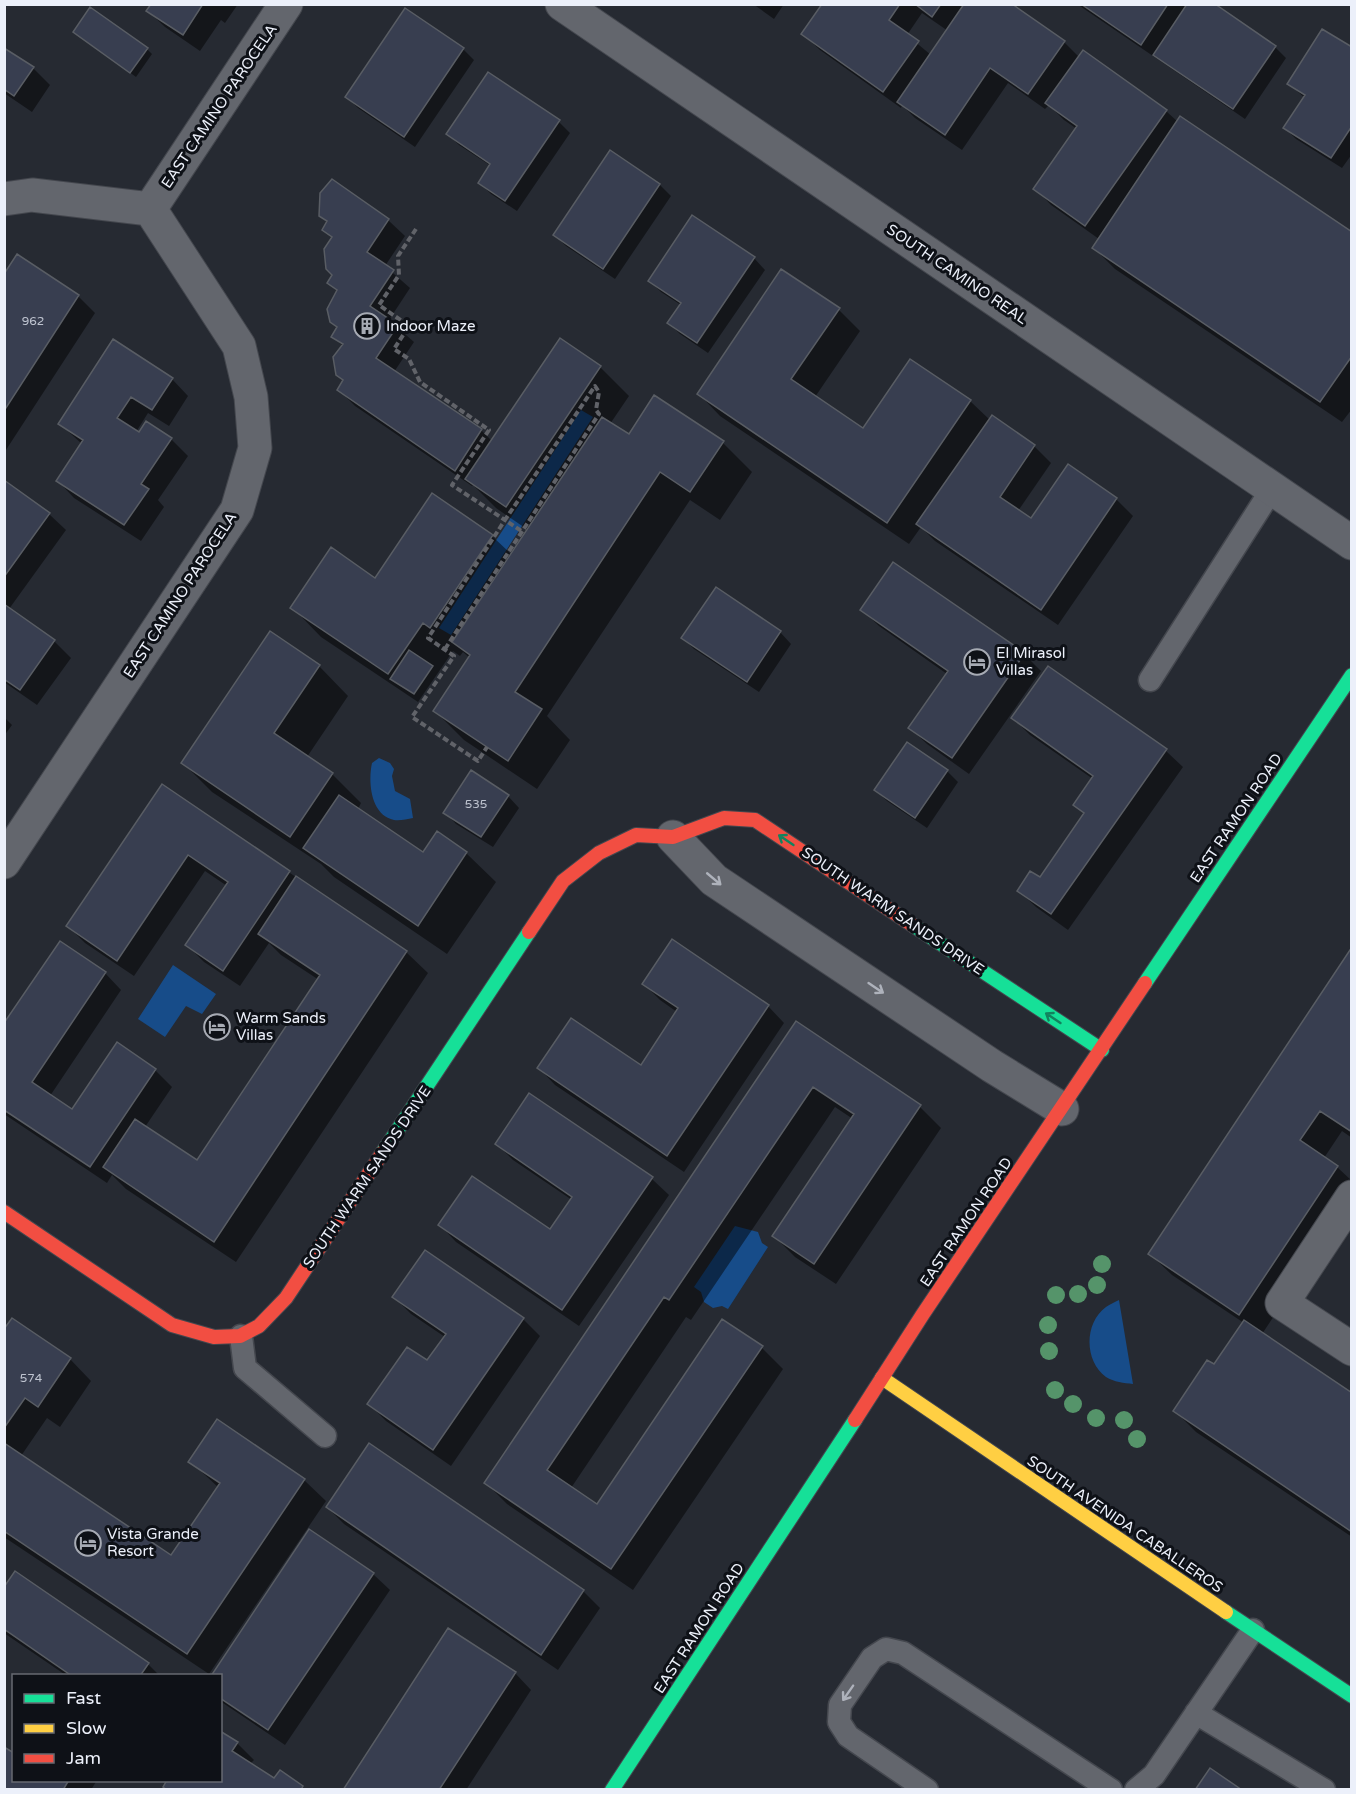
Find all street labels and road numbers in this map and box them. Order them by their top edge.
street label: EAST CAMINO PAROCELA [157,21,281,191]
street label: SOUTH CAMINO REAL [883,220,1031,328]
street label: EAST CAMINO PAROCELA [120,509,240,681]
street label: EAST RAMON ROAD [1186,750,1286,886]
street label: SOUTH WARM SANDS DRIVE [799,843,987,979]
street label: SOUTH WARM SANDS DRIVE [299,1083,435,1271]
street label: EAST RAMON ROAD [916,1154,1016,1290]
street label: SOUTH AVENIDA CABALLEROS [1024,1452,1226,1596]
street label: EAST RAMON ROAD [650,1559,748,1697]

